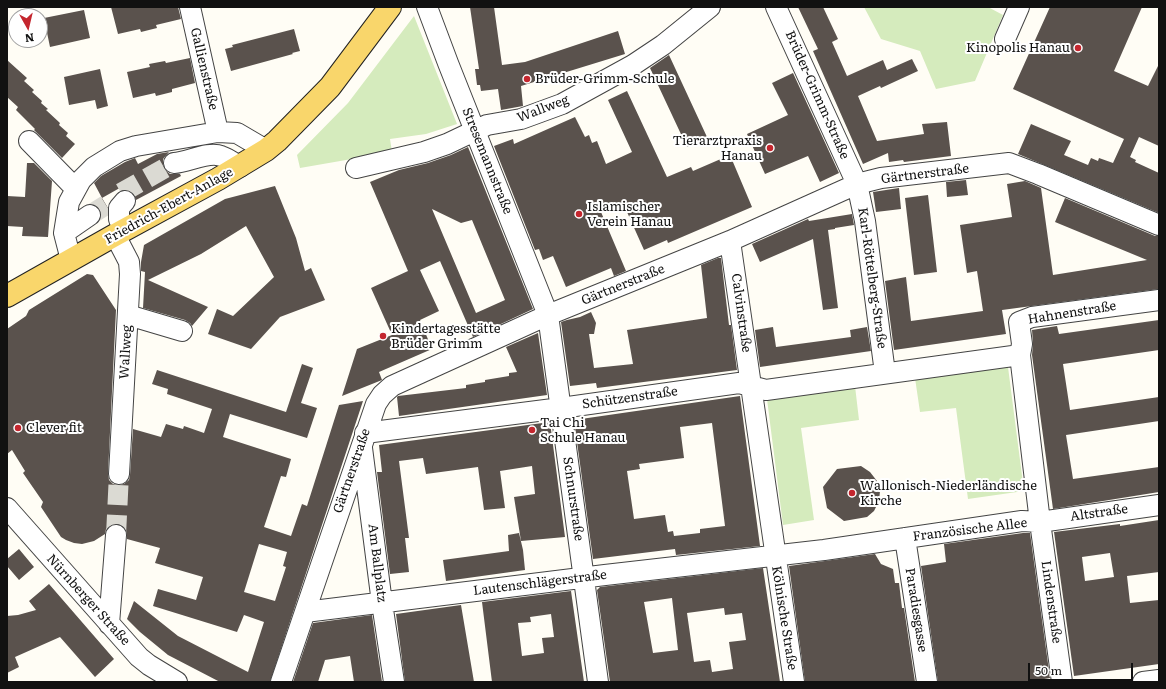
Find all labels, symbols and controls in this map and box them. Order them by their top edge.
north arrow [8,8,48,48]
street label: Gallienstraße [187,26,221,112]
street label: Brüder-Grimm-Straße [782,28,852,162]
text: N [24,30,35,47]
place label: Kinopolis Hanau [966,40,1070,56]
marker: Kinopolis Hanau [1073,43,1083,53]
place label: Brüder-Grimm-Schule [535,71,674,87]
marker: Brüder-Grimm-Schule [522,74,532,84]
street label: Wallweg [515,92,571,126]
street label: Stresemannstraße [458,105,516,217]
place label: Tierarztpraxis Hanau [673,133,762,164]
marker: Tierarztpraxis Hanau [765,143,775,153]
street label: Gärtnerstraße [880,161,970,187]
street label: Friedrich-Ebert-Anlage [102,164,236,248]
place label: Islamischer Verein Hanau [587,199,672,230]
street label: Karl-Röttelberg-Straße [854,206,890,350]
marker: Islamischer Verein Hanau [574,209,584,219]
street label: Gärtnerstraße [579,261,667,309]
street label: Calvinstraße [728,272,754,354]
street label: Hahnenstraße [1027,298,1117,328]
place label: Kindertagesstätte Brüder Grimm [391,321,500,352]
street label: Wallweg [117,324,135,380]
marker: Kindertagesstätte Brüder Grimm [378,331,388,341]
street label: Schützenstraße [581,384,679,412]
place label: Tai Chi Schule Hanau [540,415,626,446]
place label: Clever fit [26,420,82,436]
marker: Clever fit [13,423,23,433]
marker: Tai Chi Schule Hanau [527,425,537,435]
street label: Gärtnerstraße [330,427,374,515]
street label: Schnurstraße [559,456,587,542]
place label: Wallonisch-Niederländische Kirche [860,478,1037,509]
marker: Wallonisch-Niederländische Kirche [847,488,857,498]
street label: Altstraße [1069,501,1129,525]
street label: Französische Allee [912,515,1028,545]
street label: Am Ballplatz [364,523,390,603]
street label: Nürnberger Straße [43,551,133,649]
street label: Lindenstraße [1037,560,1065,644]
street label: Kölnische Straße [768,565,800,671]
street label: Lautenschlägerstraße [472,567,608,599]
street label: Paradiesgasse [902,567,930,653]
scale bar [1030,655,1135,681]
text: 50 m [1035,661,1062,679]

